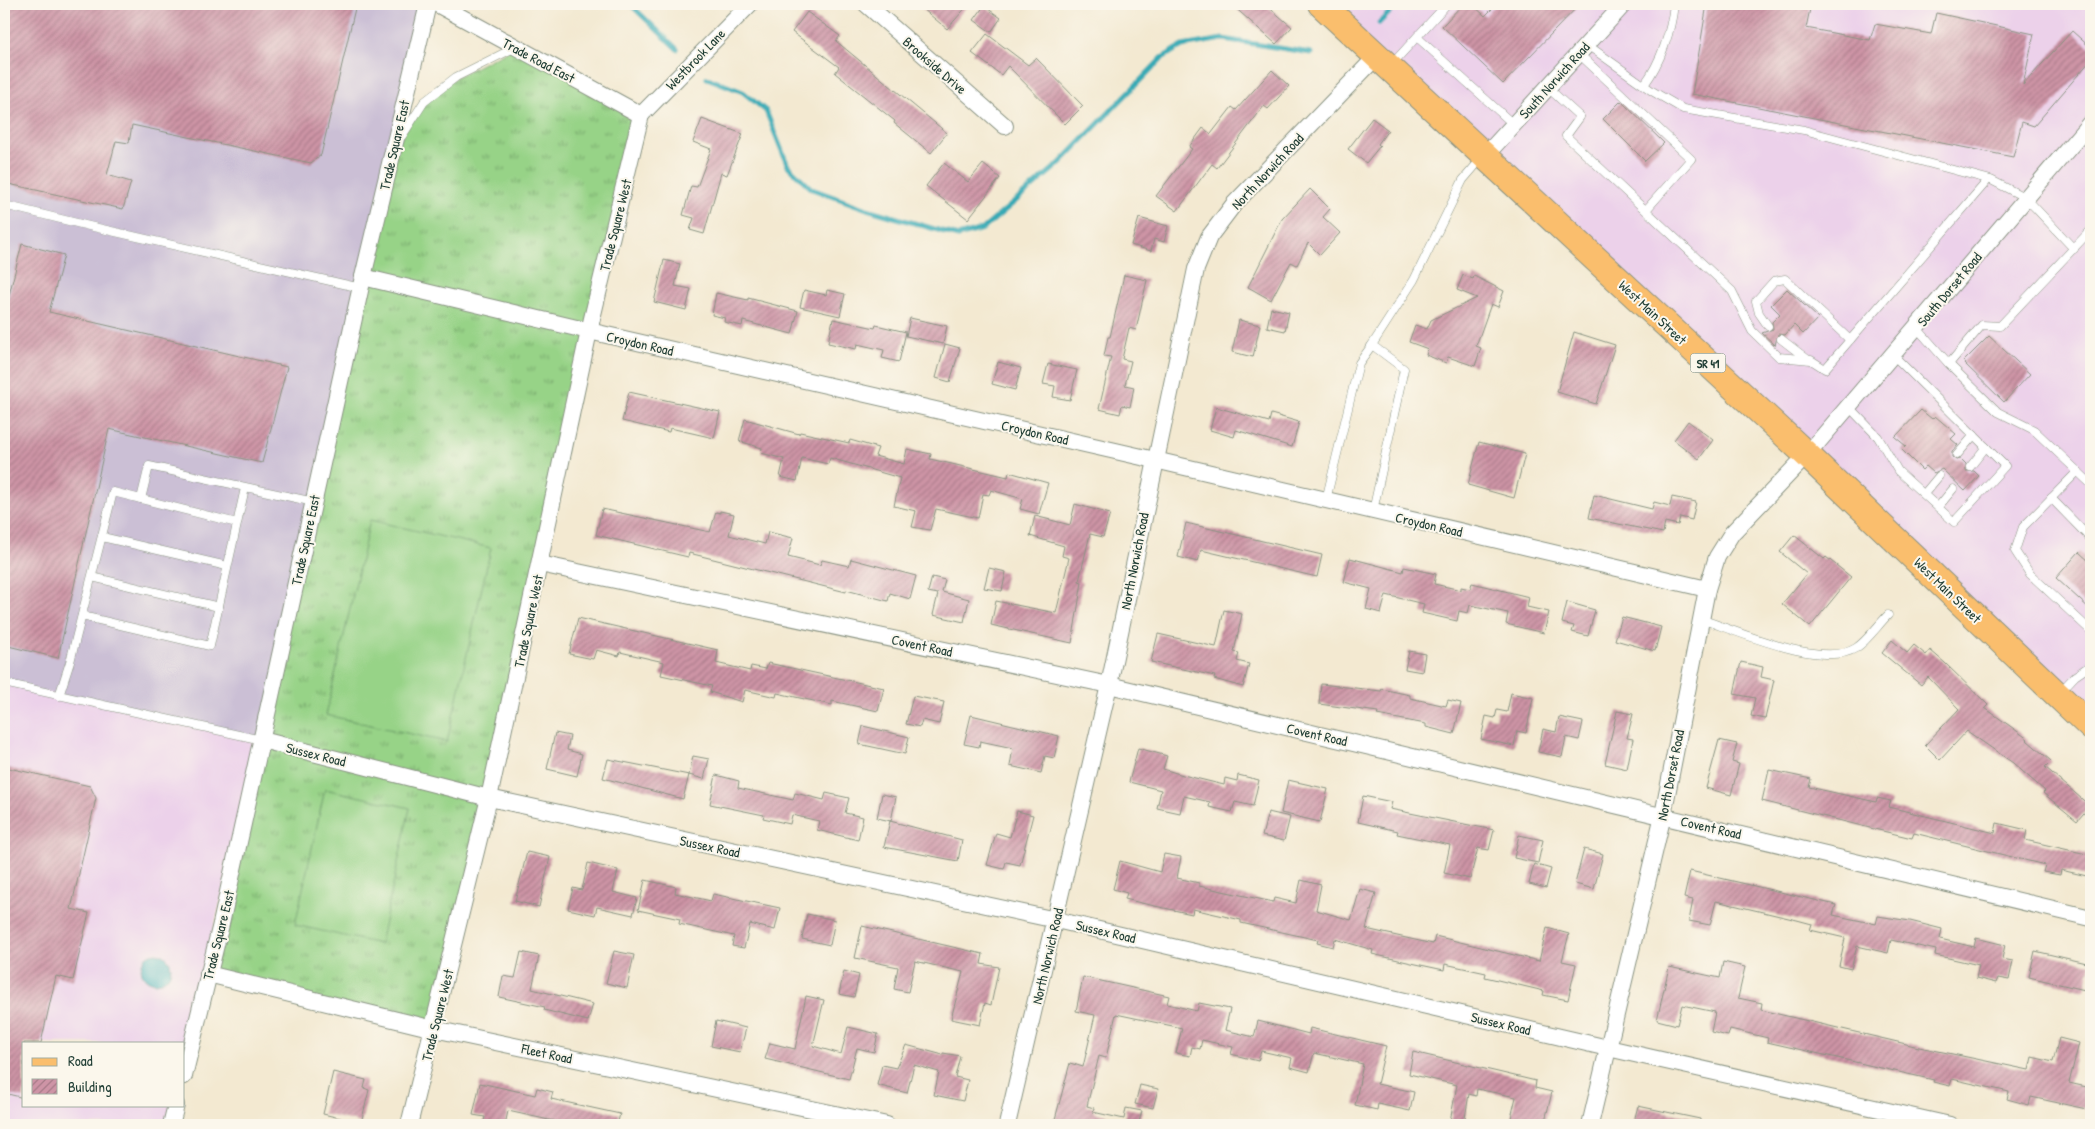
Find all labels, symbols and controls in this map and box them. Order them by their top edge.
street label: Westbrook Lane [661,24,729,94]
street label: Brookside Drive [899,32,971,98]
street label: Trade Road East [499,33,579,87]
street label: South Norwich Road [1514,37,1594,122]
street label: Trade Square East [374,98,415,192]
street label: North Norwich Road [1227,128,1308,213]
street label: Trade Square West [594,177,637,273]
street label: South Dorset Road [1912,248,1986,330]
street label: West Main Street [1615,275,1691,349]
street label: Croydon Road [604,326,676,361]
road number: SR 41 [1690,353,1726,372]
street label: Croydon Road [999,415,1071,450]
street label: Trade Square East [286,493,325,587]
street label: Croydon Road [1393,507,1465,542]
street label: North Norwich Road [1115,511,1153,611]
street label: West Main Street [1910,553,1986,627]
street label: Trade Square West [509,573,548,669]
street label: Covent Road [890,629,955,661]
street label: Covent Road [1285,718,1350,750]
street label: North Dorset Road [1652,727,1688,822]
street label: Sussex Road [284,737,348,771]
street label: Covent Road [1679,811,1744,843]
street label: Sussex Road [678,830,742,862]
street label: Trade Square East [198,888,239,982]
street label: North Norwich Road [1027,906,1067,1006]
street label: Sussex Road [1074,915,1138,947]
street label: Trade Square West [416,967,459,1063]
street label: Sussex Road [1469,1007,1533,1039]
street label: Fleet Road [519,1038,574,1068]
legend [22,1042,185,1106]
text: Road [68,1050,93,1071]
text: Building [68,1076,112,1097]

